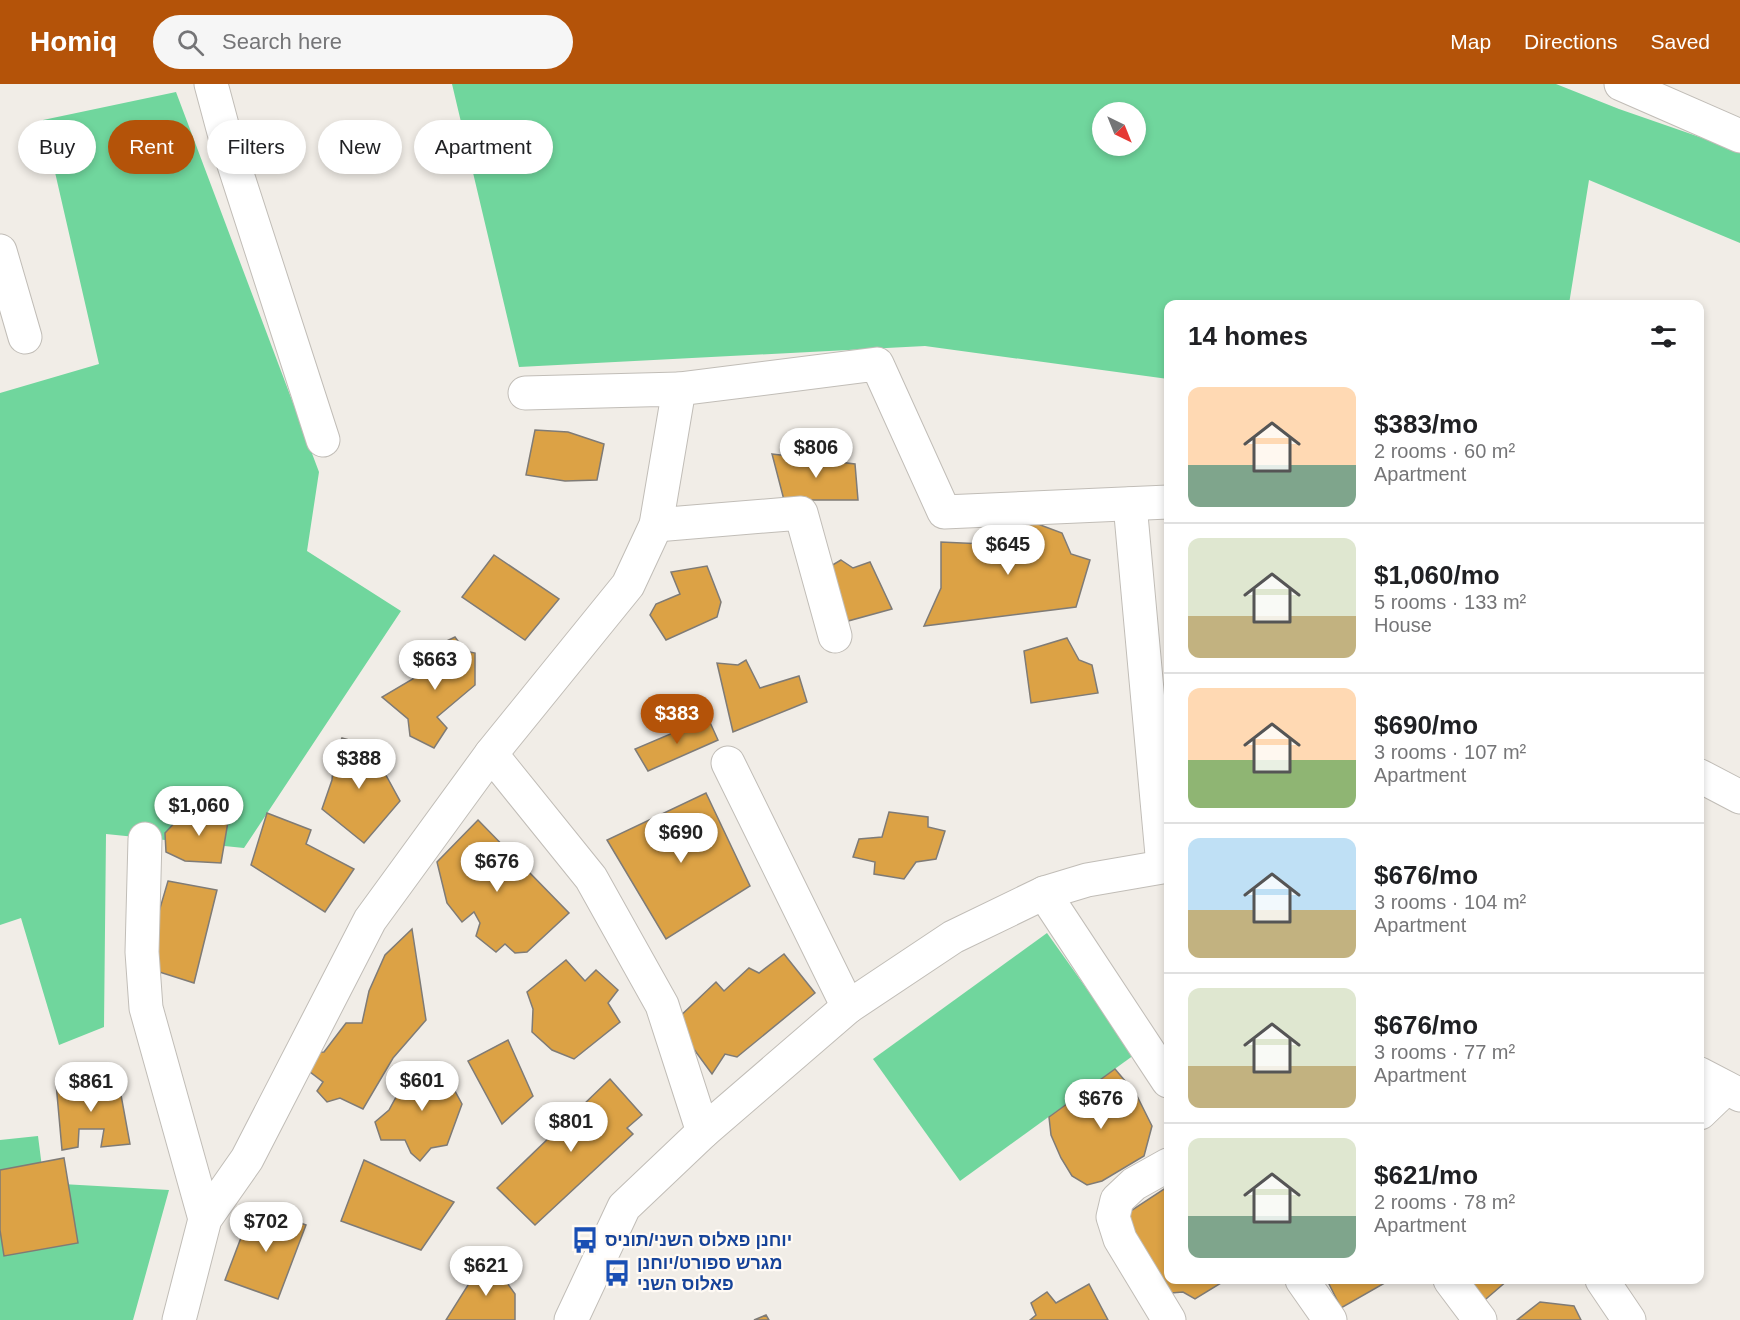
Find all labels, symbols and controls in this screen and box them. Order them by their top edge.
search box [153,15,573,69]
text: Homiq [30,26,117,57]
icon: search [174,26,207,59]
text: Search here [222,29,342,54]
text: Map [1450,30,1491,53]
text: Directions [1524,30,1617,53]
text: Saved [1650,30,1710,53]
north arrow [1092,102,1146,156]
map controls [1092,102,1146,156]
chip: Buy [18,120,96,174]
chip: Rent [108,120,195,174]
chip: Filters [207,120,306,174]
chip: New [318,120,402,174]
chip: Apartment [414,120,553,174]
icon: filters [1647,320,1680,353]
text: 14 homes [1188,321,1308,351]
text: $383/mo [1374,409,1478,439]
icon: home [1236,411,1308,483]
pin: $806 [780,428,852,479]
text: $806 [794,436,838,458]
text: 2 rooms · 60 m² [1374,440,1515,462]
text: Apartment [1374,463,1466,485]
pin: $645 [972,525,1044,576]
text: $645 [986,533,1030,555]
text: $1,060/mo [1374,560,1500,590]
icon: home [1236,562,1308,634]
text: 5 rooms · 133 m² [1374,591,1526,613]
text: House [1374,614,1432,636]
pin: $663 [399,640,471,691]
text: $663 [413,648,457,670]
pin: $383 [641,694,713,745]
text: $383 [655,702,699,724]
text: $690/mo [1374,710,1478,740]
icon: home [1236,712,1308,784]
pin: $388 [323,739,395,790]
text: 3 rooms · 107 m² [1374,741,1526,763]
text: $388 [337,747,381,769]
text: Apartment [1374,764,1466,786]
pin: $1,060 [150,786,248,837]
text: $1,060 [168,794,230,816]
pin: $690 [645,813,717,864]
text: $690 [659,821,703,843]
pin: $676 [461,842,533,893]
text: $676 [475,850,519,872]
text: $676/mo [1374,860,1478,890]
icon: home [1236,862,1308,934]
text: 3 rooms · 104 m² [1374,891,1526,913]
text: Apartment [1374,914,1466,936]
text: $676/mo [1374,1010,1478,1040]
icon: home [1236,1012,1308,1084]
text: 3 rooms · 77 m² [1374,1041,1515,1063]
pin: $601 [386,1061,458,1112]
pin: $861 [55,1062,127,1113]
text: Apartment [1374,1064,1466,1086]
text: $601 [400,1069,444,1091]
text: $861 [69,1070,113,1092]
pin: $676 [1065,1079,1137,1130]
text: $676 [1079,1087,1123,1109]
pin: $801 [535,1102,607,1153]
text: $801 [549,1110,593,1132]
text: $621/mo [1374,1160,1478,1190]
icon: home [1236,1162,1308,1234]
text: 2 rooms · 78 m² [1374,1191,1515,1213]
pin: $702 [230,1202,302,1253]
text: $702 [244,1210,288,1232]
text: Apartment [1374,1214,1466,1236]
bus stop icon: יוחנן פאלוס השני/תוניס [570,1225,600,1255]
place label: יוחנן פאלוס השני/תוניס [605,1230,792,1250]
pin: $621 [450,1246,522,1297]
place label: מגרש ספורט/יוחנן פאלוס השני [637,1253,783,1294]
text: $621 [464,1254,508,1276]
bus stop icon: מגרש ספורט/יוחנן פאלוס השני [602,1258,632,1288]

